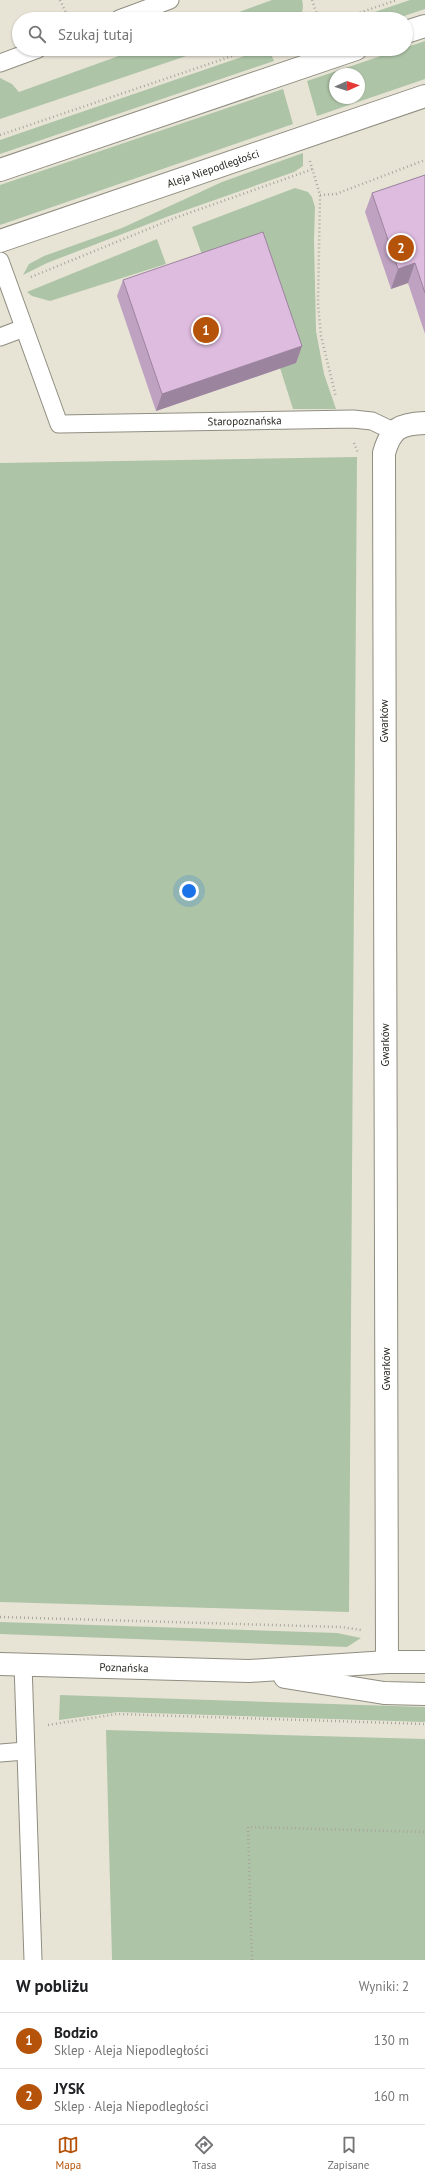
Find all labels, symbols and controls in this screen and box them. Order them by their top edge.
search box [12,12,413,56]
icon: search [26,23,48,45]
text: Szukaj tutaj [58,25,133,44]
north arrow [329,68,365,104]
street label: Aleja Niepodległości [165,146,261,191]
pin: 2 [388,233,414,263]
pin: 1 [193,315,219,345]
street label: Staropoznańska [207,413,282,428]
street label: Gwarków [377,699,391,743]
your location [179,881,199,901]
street label: Gwarków [378,1023,392,1067]
street label: Gwarków [379,1347,393,1391]
street label: Poznańska [99,1660,149,1675]
text: W pobliżu [16,1975,88,1997]
text: Wyniki: 2 [359,1978,409,1995]
text: Bodzio [54,2023,98,2042]
text: 1 [25,2032,33,2049]
text: 130 m [374,2032,409,2049]
text: Sklep · Aleja Niepodległości [54,2042,209,2059]
text: JYSK [54,2079,85,2098]
text: 2 [25,2088,33,2105]
text: 160 m [374,2088,409,2105]
text: Sklep · Aleja Niepodległości [54,2098,209,2115]
tab: Mapa [56,2134,81,2172]
tab: Trasa [192,2134,217,2172]
tab: Zapisane [328,2134,369,2172]

